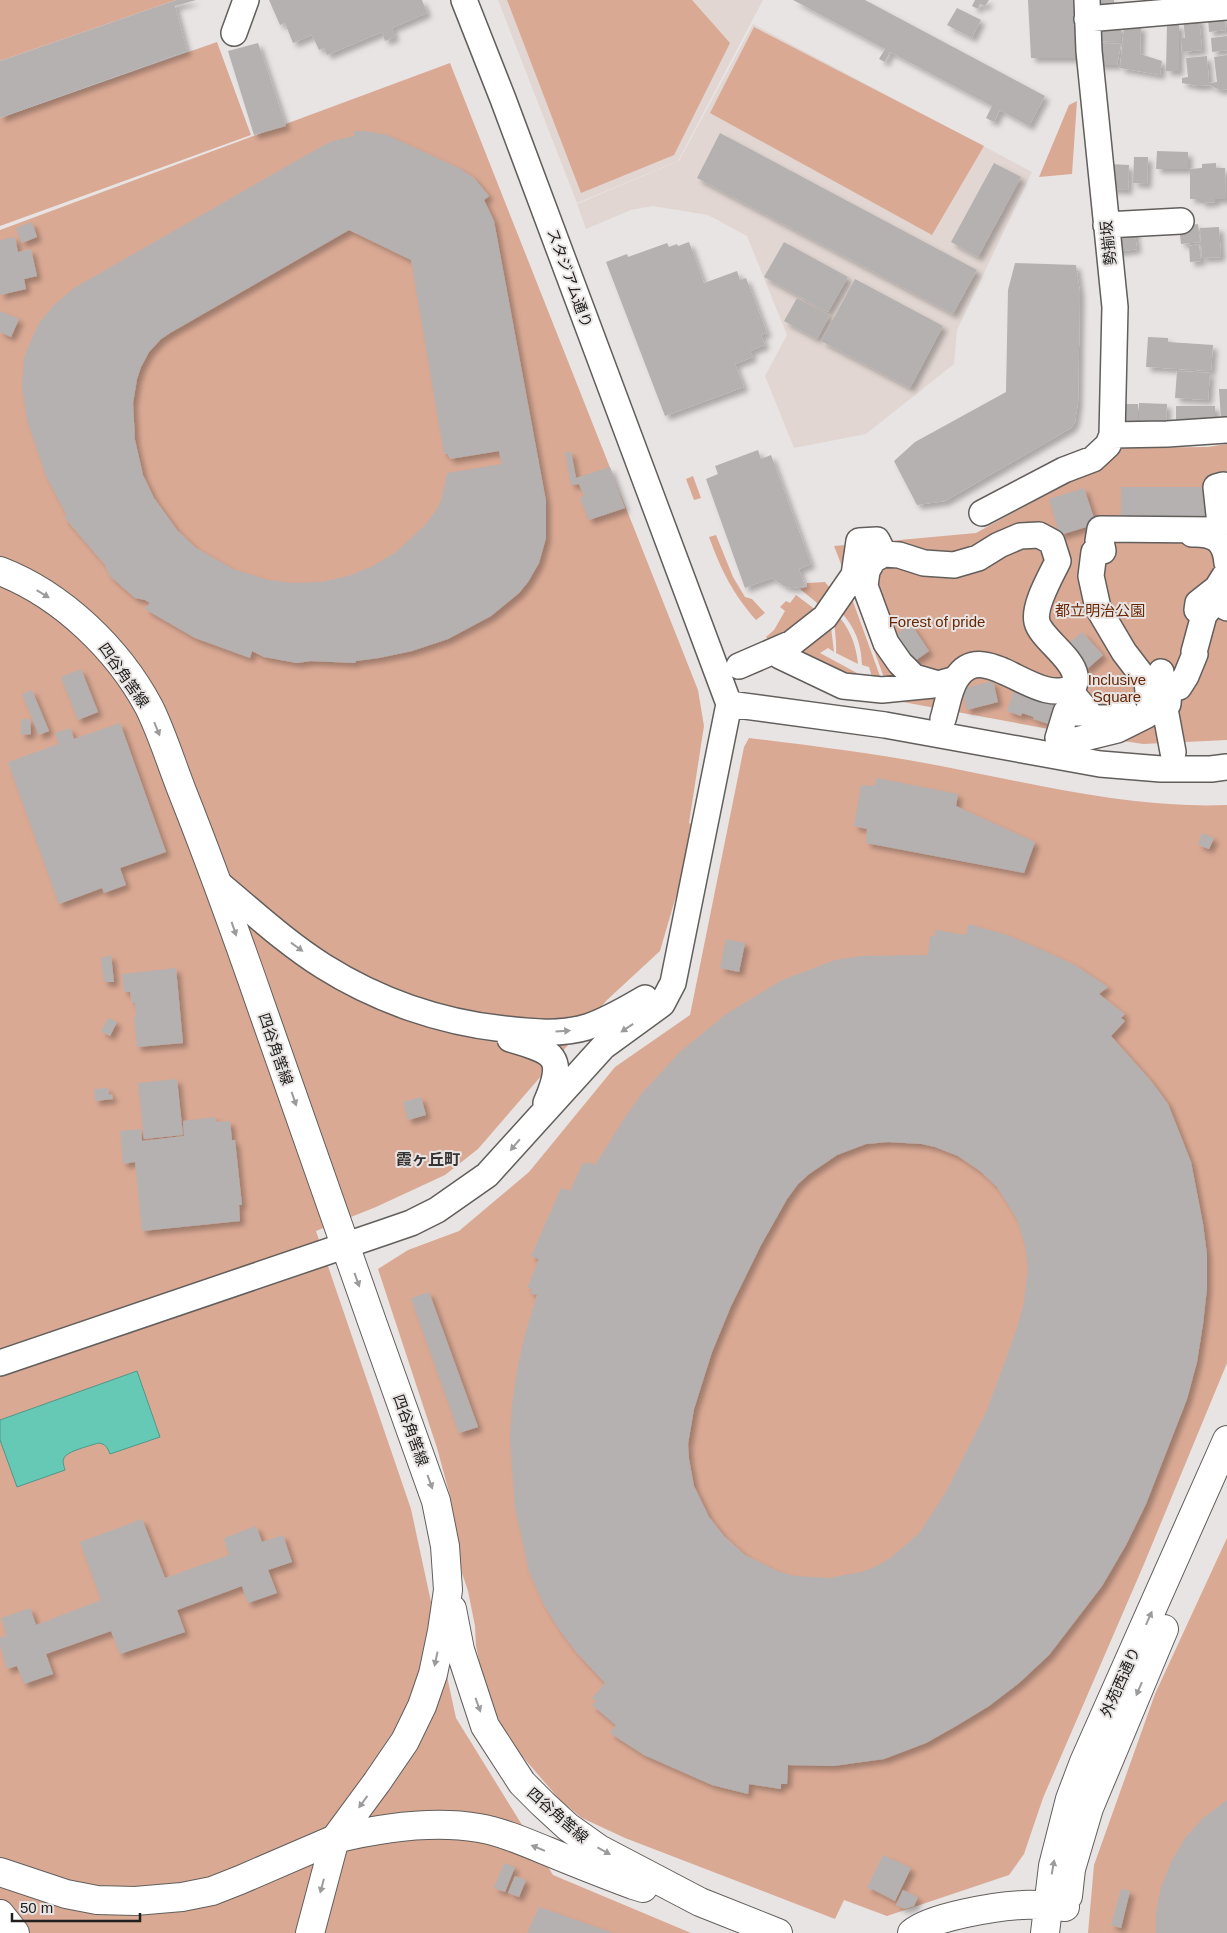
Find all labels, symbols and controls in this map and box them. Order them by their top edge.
street label: 勢揃坂 [1097,220,1119,266]
street label: スタジアム通り [544,226,596,330]
one-way arrow [36,589,49,598]
park label: 都立明治公園 [1055,602,1145,619]
park label: Forest of pride [889,613,985,630]
street label: 四谷角筈線 [96,639,152,711]
park label: Inclusive Square [1088,671,1146,705]
one-way arrow [153,722,161,737]
one-way arrow [231,922,239,937]
one-way arrow [290,942,304,952]
street label: 四谷角筈線 [256,1011,296,1087]
one-way arrow [621,1023,634,1033]
one-way arrow [556,1027,572,1035]
one-way arrow [290,1092,298,1107]
one-way arrow [510,1138,521,1151]
district label: 霞ヶ丘町 [396,1151,460,1168]
one-way arrow [353,1273,361,1288]
street label: 四谷角筈線 [390,1392,432,1468]
one-way arrow [427,1475,434,1490]
one-way arrow [1145,1611,1153,1625]
street label: 外苑西通り [1097,1644,1143,1720]
one-way arrow [432,1652,440,1667]
one-way arrow [1134,1682,1142,1696]
one-way arrow [474,1698,482,1713]
street label: 四谷角筈線 [524,1784,592,1846]
one-way arrow [357,1795,368,1808]
one-way arrow [531,1843,545,1851]
one-way arrow [597,1847,611,1856]
one-way arrow [1049,1859,1057,1875]
one-way arrow [318,1879,326,1894]
scale bar [12,1890,140,1922]
text: 50 m [20,1899,53,1916]

